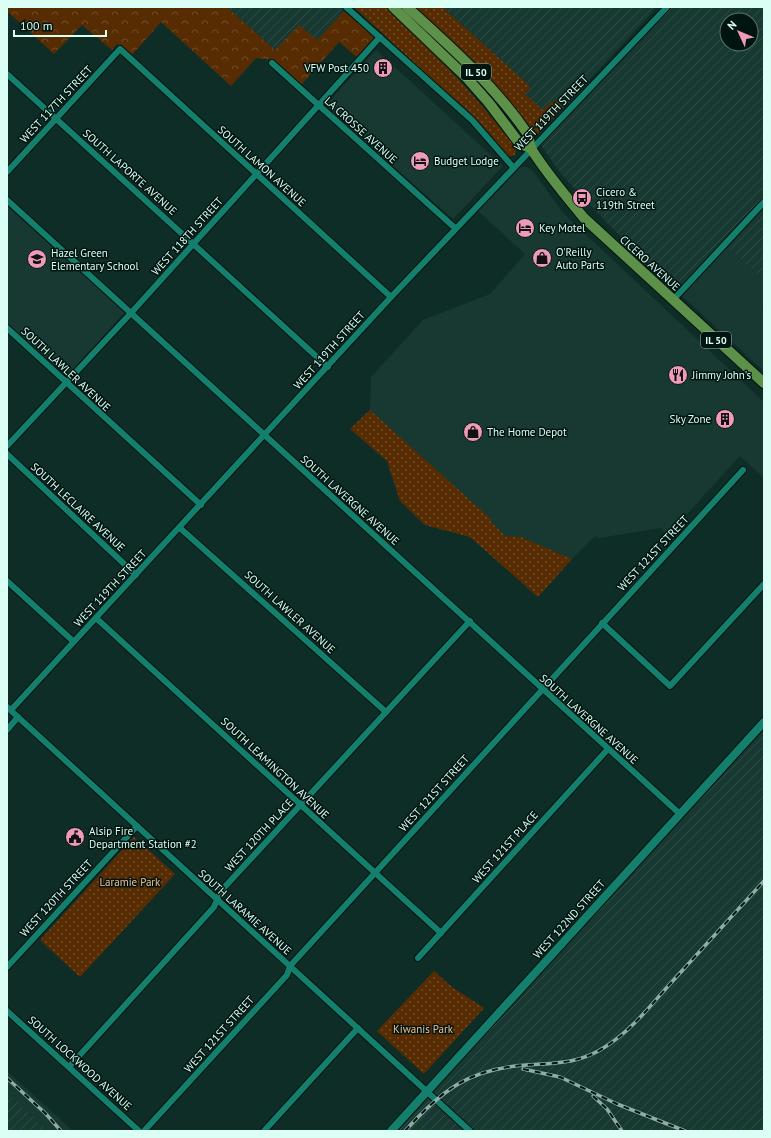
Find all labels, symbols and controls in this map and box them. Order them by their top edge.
scale bar [14,12,106,38]
north arrow [719,12,759,52]
text: 100 m [20,18,53,33]
text: N [724,18,739,33]
building icon: VFW Post 450 [372,57,394,79]
place label: VFW Post 450 [303,61,369,75]
street label: WEST 117TH STREET [17,63,95,145]
road number: IL 50 [461,64,491,80]
street label: WEST 119TH STREET [511,72,591,154]
street label: LA CROSSE AVENUE [322,94,400,166]
street label: SOUTH LAMON AVENUE [215,123,309,209]
street label: SOUTH LAPORTE AVENUE [80,126,180,218]
hotel icon: Budget Lodge [409,150,431,172]
place label: Budget Lodge [434,154,499,168]
place label: Cicero & 119th Street [596,185,655,212]
bus stop icon: Cicero & 119th Street [571,187,593,209]
street label: WEST 118TH STREET [148,194,226,278]
hotel icon: Key Motel [514,217,536,239]
place label: Key Motel [539,221,586,235]
street label: CICERO AVENUE [617,232,683,294]
place label: O'Reilly Auto Parts [556,245,605,272]
place label: Hazel Green Elementary School [51,246,139,273]
shop icon: O'Reilly Auto Parts [531,247,553,269]
school or university icon: Hazel Green Elementary School [26,248,48,270]
street label: WEST 119TH STREET [290,308,368,392]
street label: SOUTH LAWLER AVENUE [18,324,114,414]
road number: IL 50 [701,332,731,348]
restaurant icon: Jimmy John's [667,364,689,386]
place label: Jimmy John's [691,368,752,382]
building icon: Sky Zone [714,408,736,430]
place label: Sky Zone [670,412,711,426]
shop icon: The Home Depot [462,421,484,443]
place label: The Home Depot [487,425,567,439]
street label: SOUTH LAVERGNE AVENUE [298,452,402,548]
street label: SOUTH LECLAIRE AVENUE [28,460,128,554]
street label: WEST 121ST STREET [614,512,692,594]
street label: WEST 119TH STREET [71,547,149,629]
street label: SOUTH LAWLER AVENUE [242,568,338,656]
street label: SOUTH LAVERGNE AVENUE [537,671,641,767]
street label: SOUTH LEAMINGTON AVENUE [218,714,332,822]
street label: WEST 121ST STREET [396,752,472,834]
street label: WEST 120TH PLACE [222,796,296,874]
street label: WEST 121ST PLACE [469,808,541,886]
place label: Alsip Fire Department Station #2 [89,824,197,851]
public building icon: Alsip Fire Department Station #2 [64,826,86,848]
street label: WEST 120TH STREET [17,857,95,939]
street label: SOUTH LARAMIE AVENUE [195,866,295,958]
park label: Laramie Park [100,875,161,889]
street label: WEST 122ND STREET [530,877,608,961]
street label: WEST 121ST STREET [181,993,257,1075]
street label: SOUTH LOCKWOOD AVENUE [25,1013,135,1113]
park label: Kiwanis Park [393,1022,454,1036]

